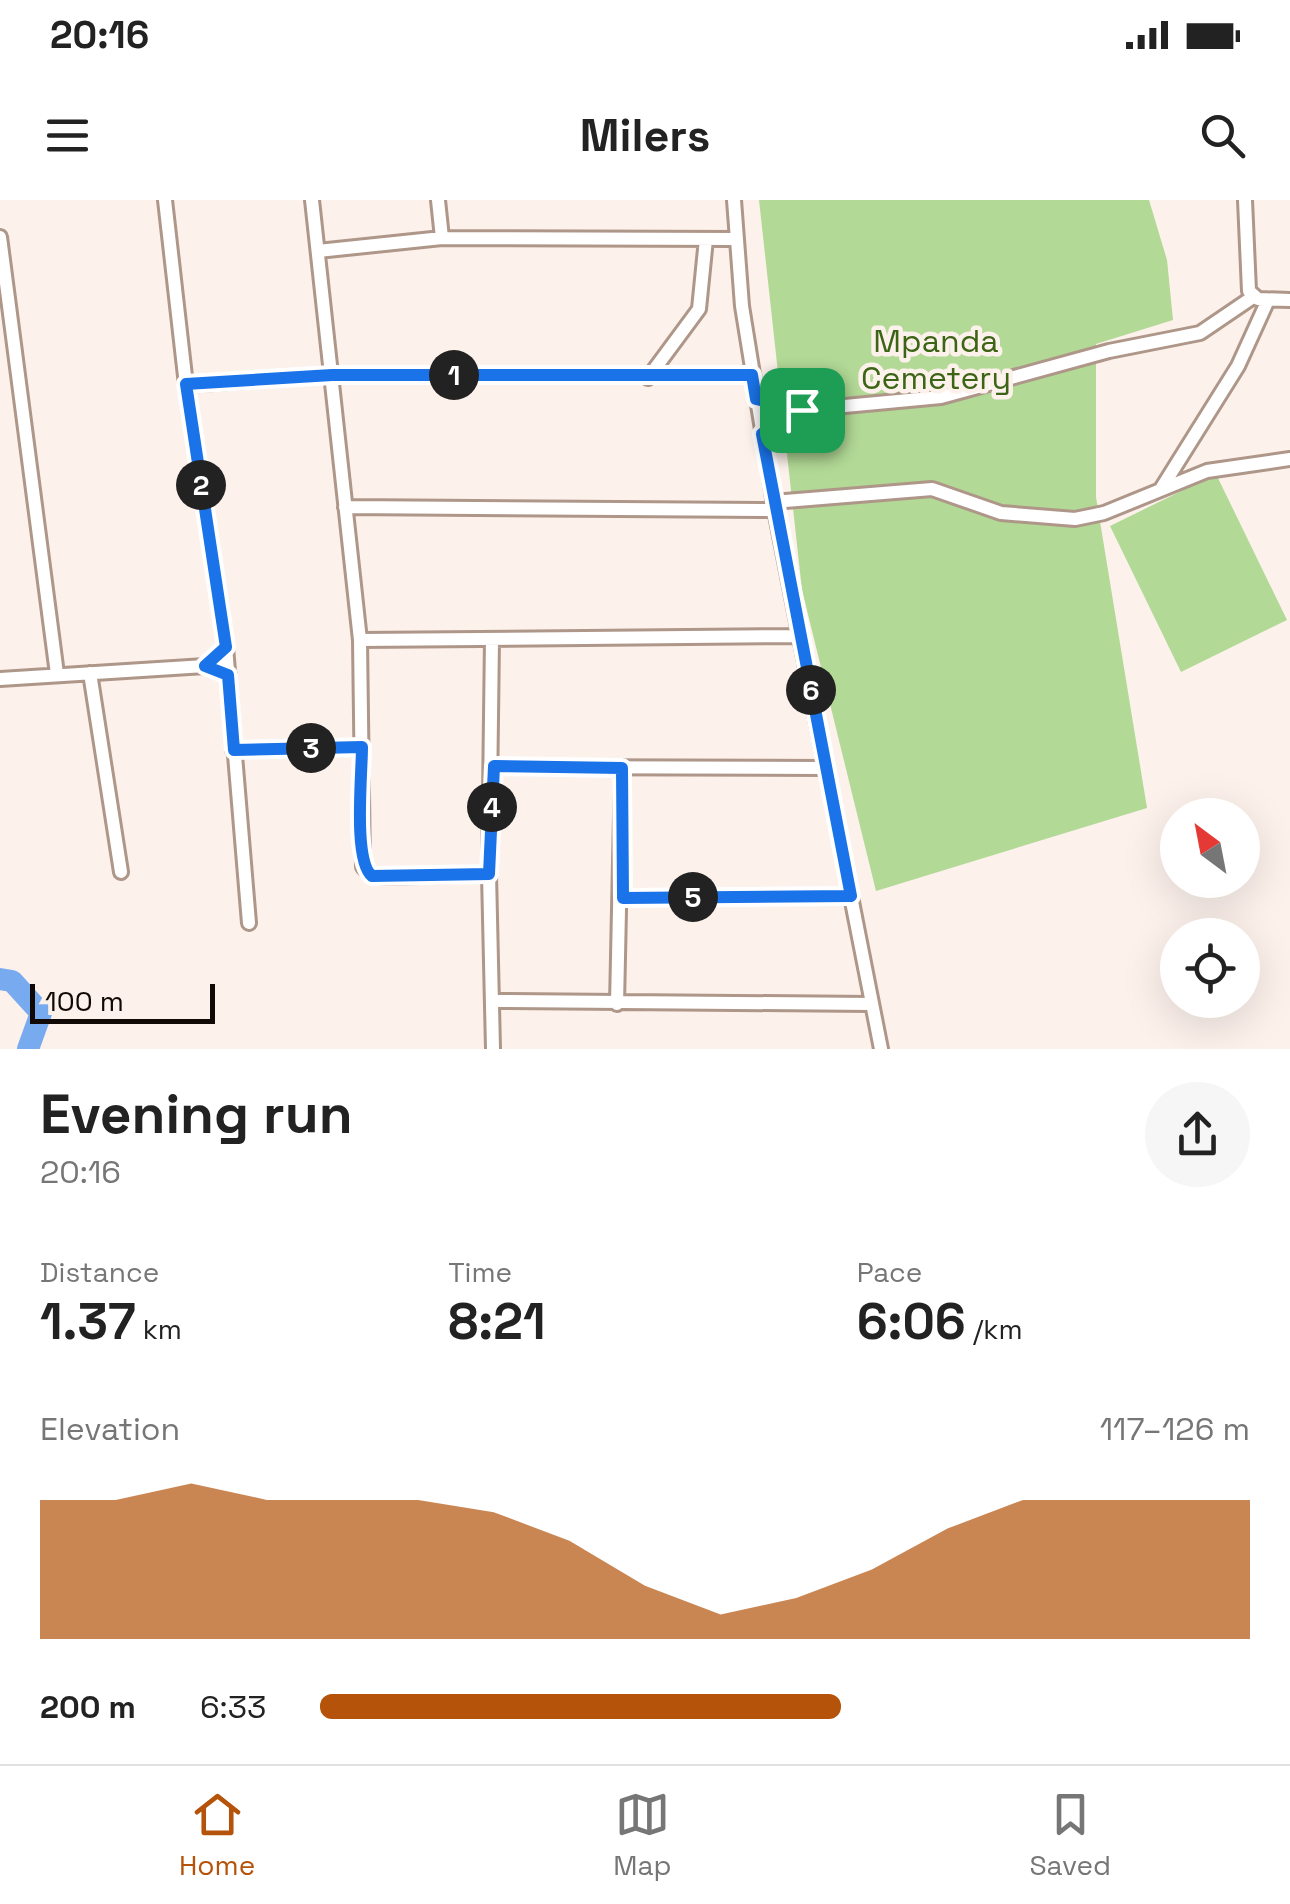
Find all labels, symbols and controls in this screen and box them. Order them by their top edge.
text: 20:16 [50,11,149,59]
text: Milers [580,107,710,164]
icon: menu [40,108,95,163]
icon: search [1195,108,1250,163]
park label: Mpanda Cemetery [861,321,1011,398]
pin: 1 [429,350,479,400]
text: 1 [448,357,460,393]
pin [760,368,845,453]
icon: arrive [775,383,830,438]
pin: 2 [176,460,226,510]
text: 2 [193,467,209,503]
pin: 6 [786,665,836,715]
text: 6 [802,672,820,708]
pin: 3 [286,723,336,773]
text: 3 [302,730,320,766]
pin: 4 [467,782,517,832]
text: 4 [483,789,501,825]
north arrow [1160,798,1260,898]
map controls [1160,798,1260,1018]
pin: 5 [668,872,718,922]
text: 5 [685,879,701,915]
button: locate [1160,918,1260,1018]
scale bar [30,979,215,1024]
text: 100 m [45,983,124,1019]
text: Evening run [40,1079,353,1149]
button: share [1145,1082,1250,1187]
text: 20:16 [40,1152,121,1192]
text: Distance [40,1254,159,1290]
text: Time [448,1254,512,1290]
text: Pace [857,1254,922,1290]
text: 1.37 [40,1290,136,1354]
text: 8:21 [448,1290,546,1354]
text: 6:06 [857,1290,966,1354]
text: km [136,1311,182,1347]
text: /km [966,1311,1022,1347]
text: Elevation [40,1409,180,1449]
text: 117–126 m [1100,1409,1250,1449]
text: 200 m [40,1687,136,1727]
text: 6:33 [200,1687,266,1727]
tab: Home [179,1787,255,1883]
tab: Map [613,1787,672,1883]
tab: Saved [1029,1787,1111,1883]

